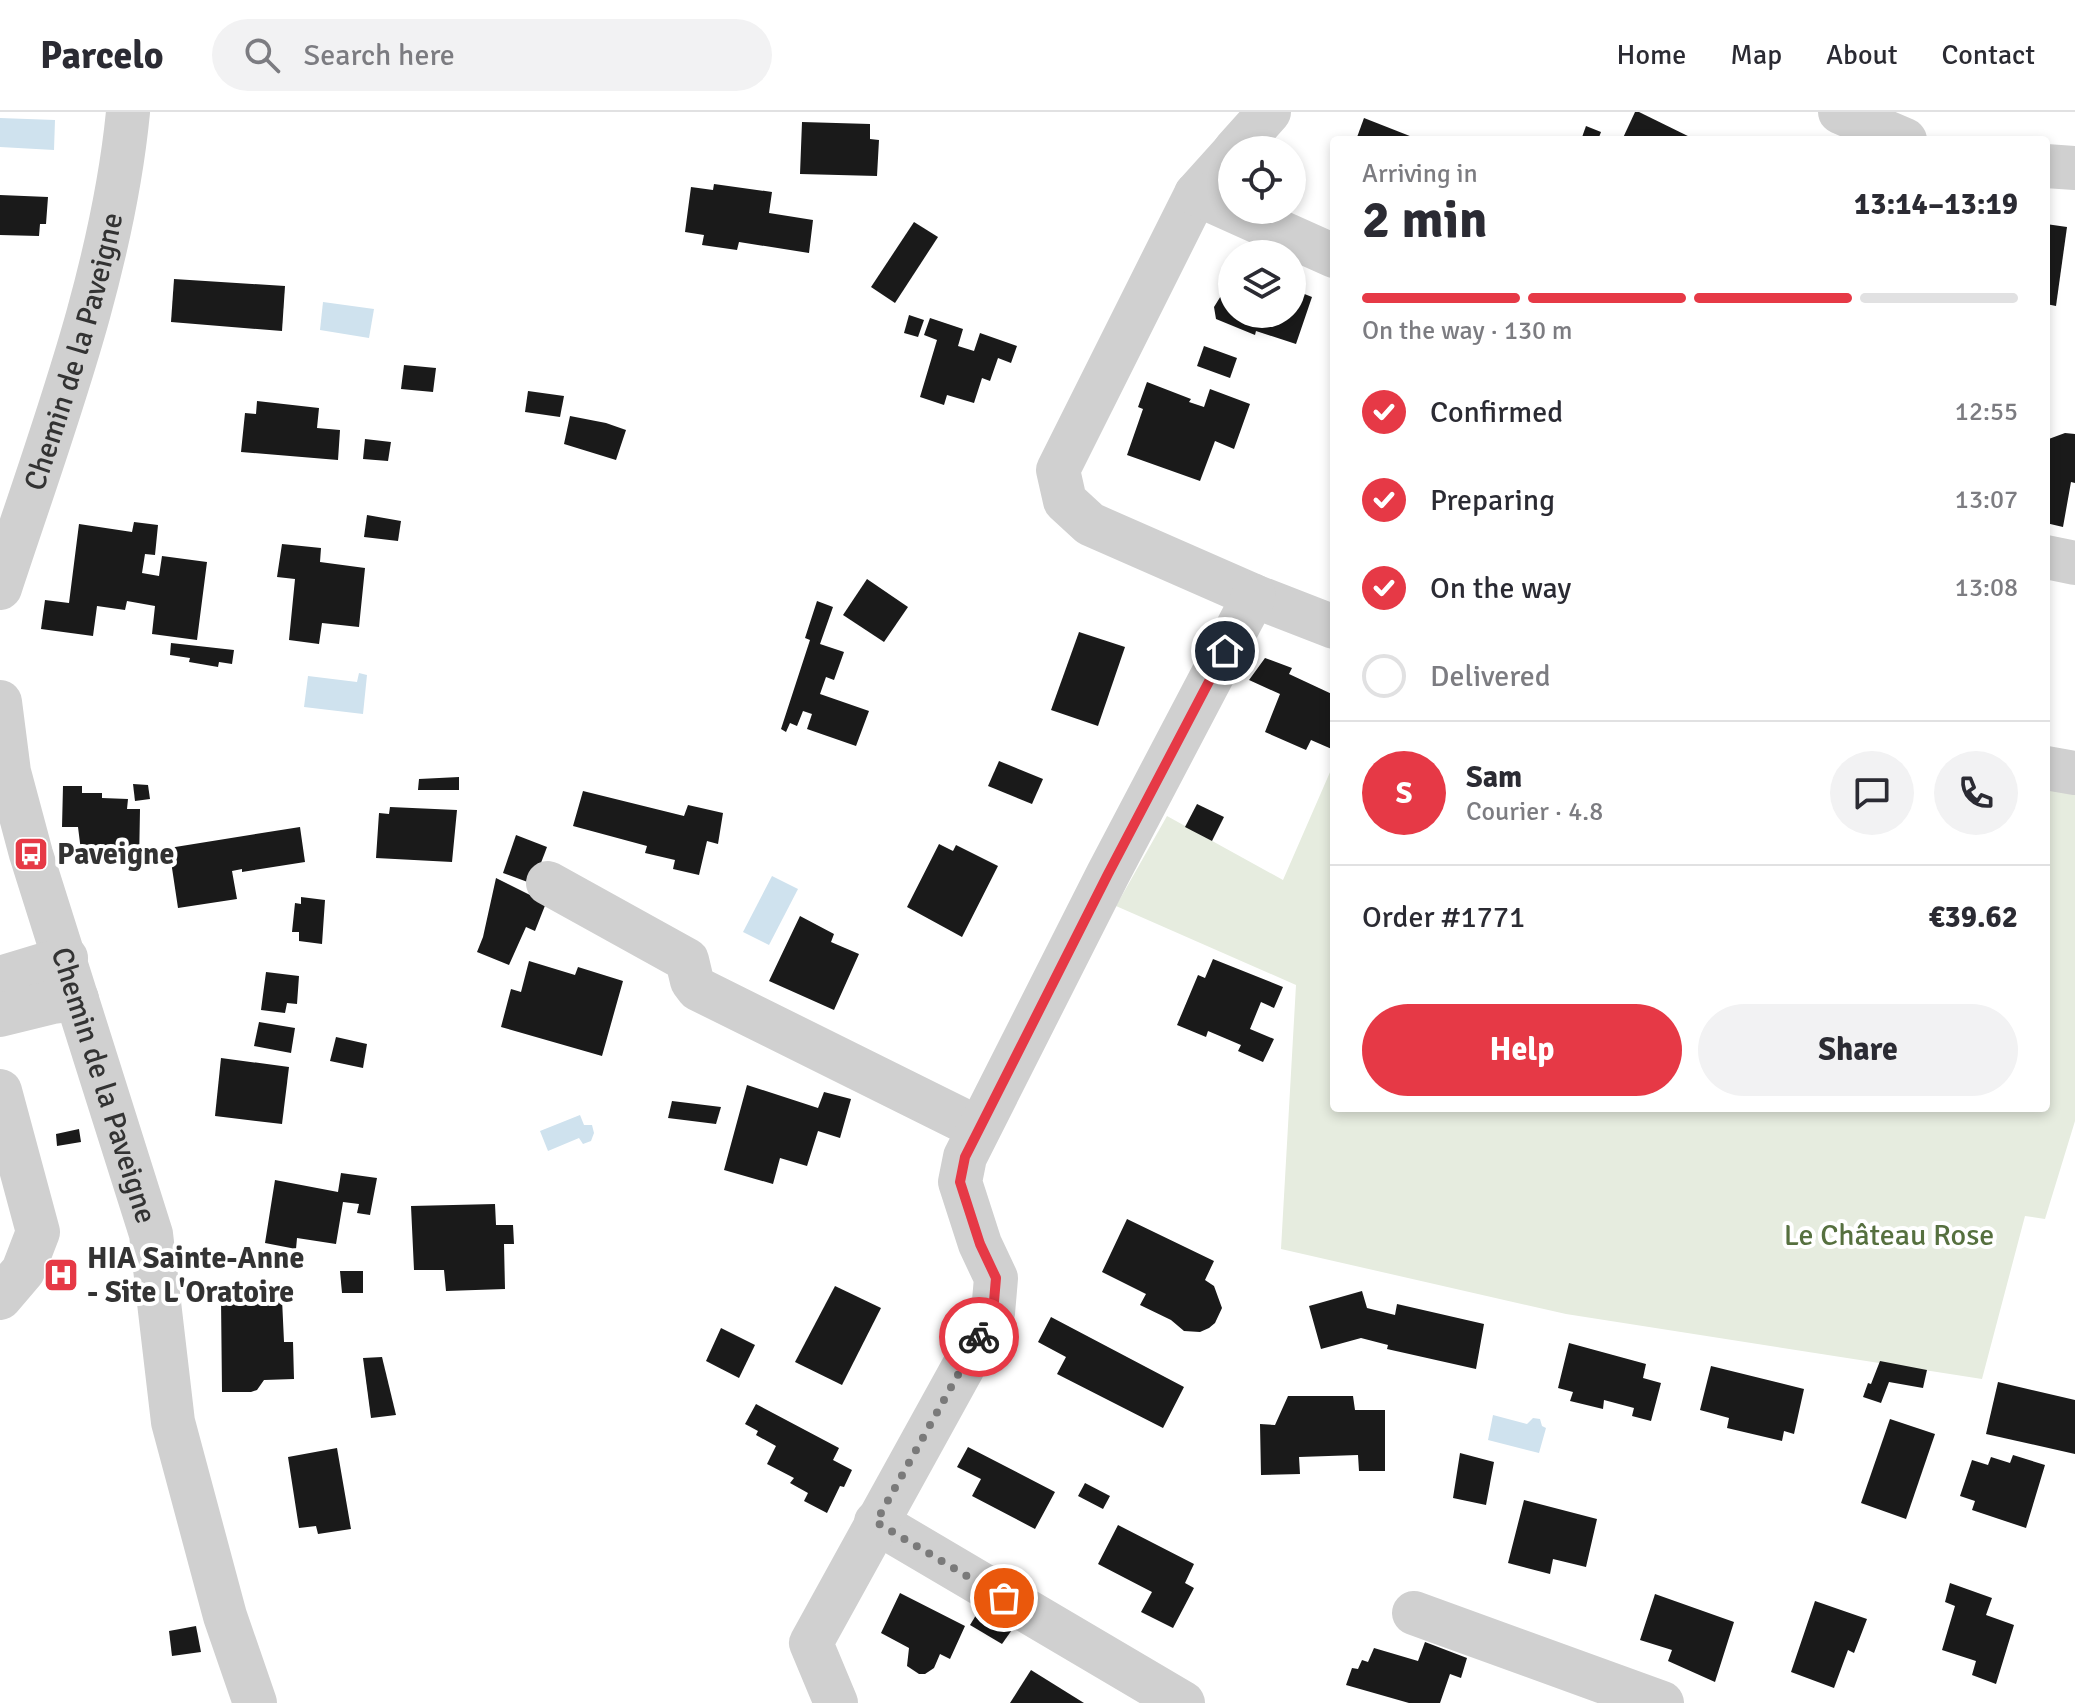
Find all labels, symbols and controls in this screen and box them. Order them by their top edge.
search box [212,19,772,91]
text: Parcelo [40,32,164,79]
icon: search [240,33,284,77]
text: Search here [304,37,455,74]
text: Home [1617,38,1686,72]
text: Map [1730,38,1782,72]
text: About [1826,38,1898,72]
text: Contact [1942,38,2035,72]
map controls [1218,136,1306,328]
button: locate [1218,136,1306,224]
text: Arriving in [1362,158,1478,190]
text: 13:14–13:19 [1854,186,2018,223]
text: 2 min [1362,188,1488,252]
street label: Chemin de la Paveigne [16,209,131,495]
button: layers [1218,240,1306,328]
text: On the way · 130 m [1362,315,1572,347]
icon: check [1362,390,1406,434]
text: Confirmed [1430,394,1563,431]
text: 12:55 [1955,396,2018,428]
icon: check [1362,478,1406,522]
text: Preparing [1430,482,1555,519]
text: 13:07 [1955,484,2018,516]
icon: check [1362,566,1406,610]
text: On the way [1430,570,1571,607]
text: 13:08 [1955,572,2018,604]
pin [1191,617,1259,685]
icon: home [1203,629,1247,673]
text: Delivered [1430,658,1551,695]
button: chat [1830,751,1914,835]
button: phone [1934,751,2018,835]
text: Sam [1466,759,1522,796]
text: S [1396,775,1412,812]
text: Courier · 4.8 [1466,796,1603,828]
bus stop icon: Paveigne [12,835,50,873]
place label: Paveigne [57,836,174,873]
text: Order #1771 [1362,899,1525,936]
text: €39.62 [1928,899,2018,936]
street label: Chemin de la Paveigne [43,943,164,1228]
button: Help [1362,1004,1682,1096]
button: Share [1698,1004,2018,1096]
park label: Le Château Rose [1784,1217,1994,1254]
place label: HIA Sainte-Anne - Site L'Oratoire [87,1240,304,1311]
hospital icon: HIA Sainte-Anne - Site L'Oratoire [42,1256,80,1294]
courier [939,1297,1019,1377]
icon: bike [957,1315,1001,1359]
pin [970,1564,1038,1632]
icon: bag [982,1576,1026,1620]

